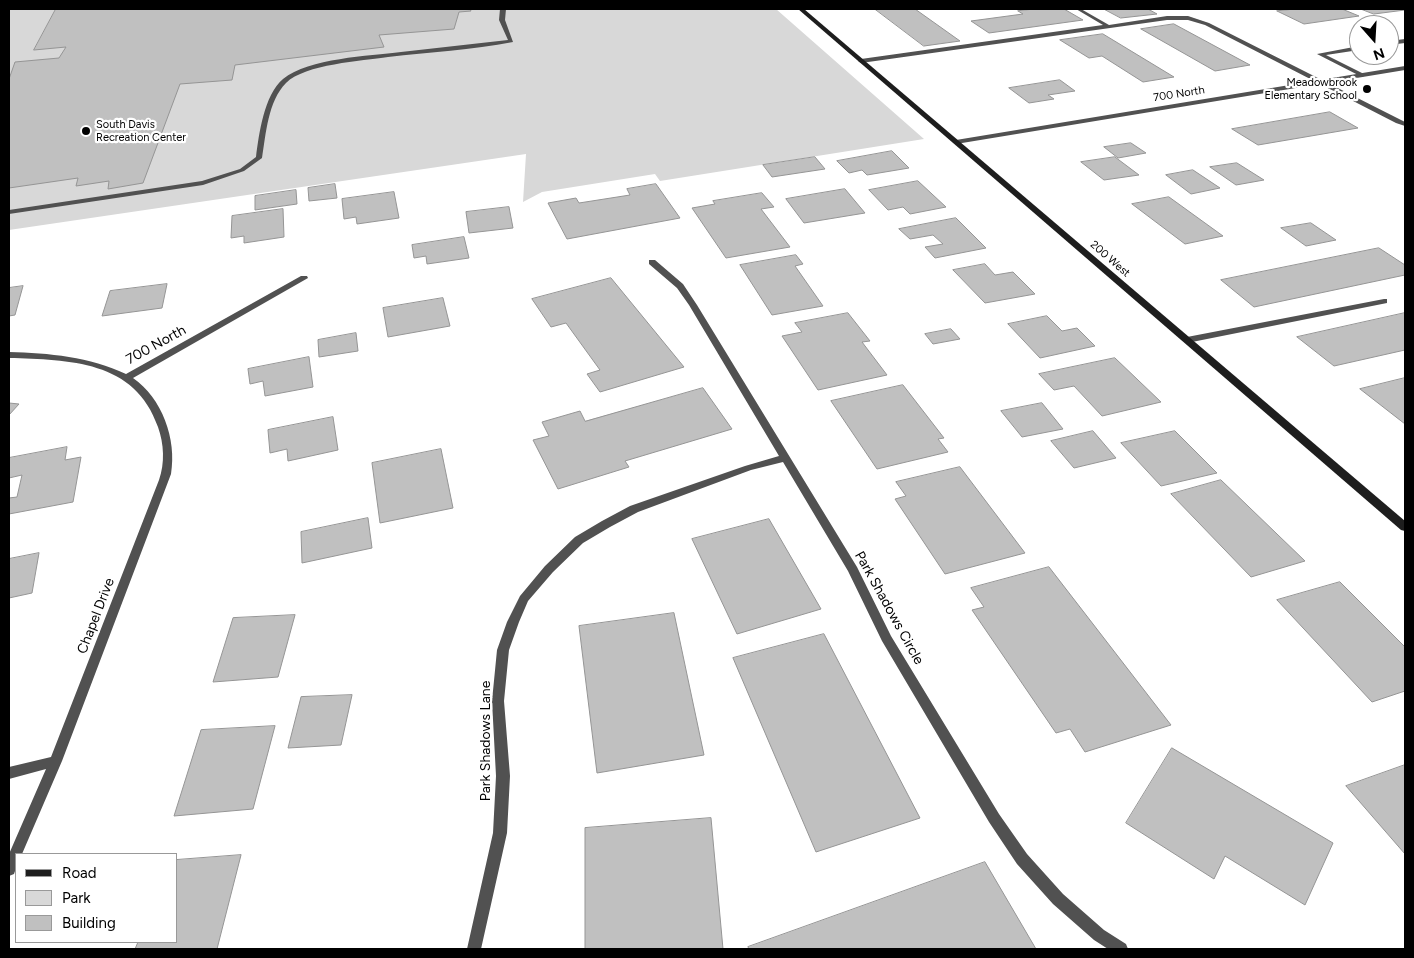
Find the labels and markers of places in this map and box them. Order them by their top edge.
place label: Meadowbrook Elementary School [1265,76,1357,102]
marker: Meadowbrook Elementary School [1361,83,1373,95]
place label: South Davis Recreation Center [96,118,186,144]
marker: South Davis Recreation Center [80,125,92,137]

